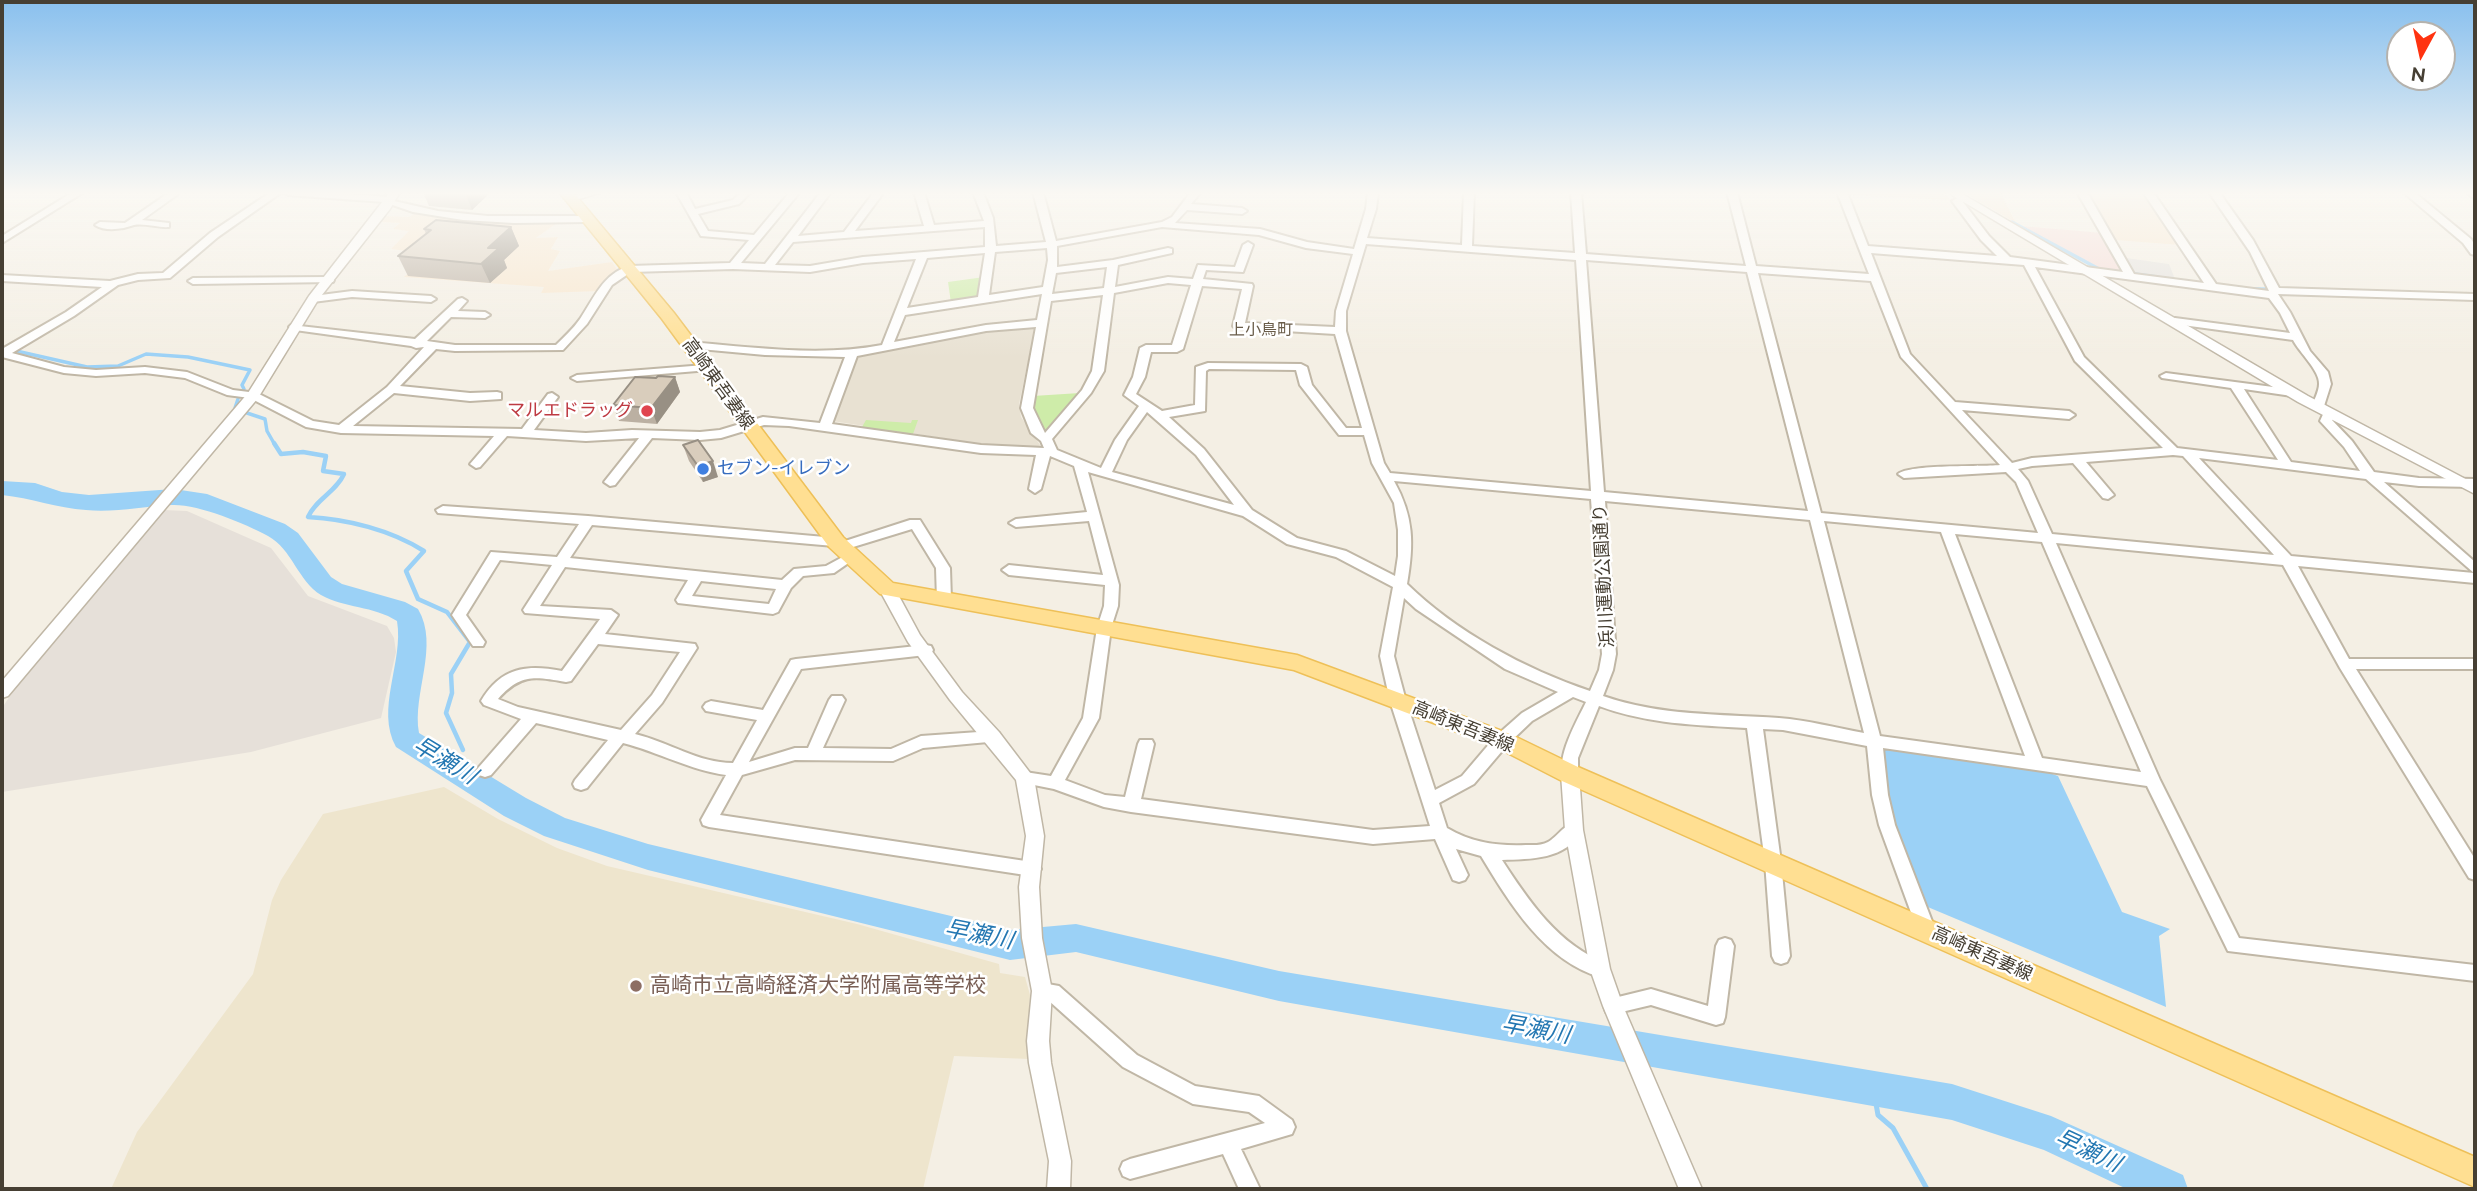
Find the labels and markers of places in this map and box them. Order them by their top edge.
place label: マルエドラッグ [507,400,633,422]
marker: マルエドラッグ [639,403,655,419]
place label: セブン-イレブン [717,458,851,480]
marker: セブン-イレブン [695,461,711,477]
place label: 高崎市立高崎経済大学附属高等学校 [650,973,986,999]
marker: 高崎市立高崎経済大学附属高等学校 [628,978,644,994]

